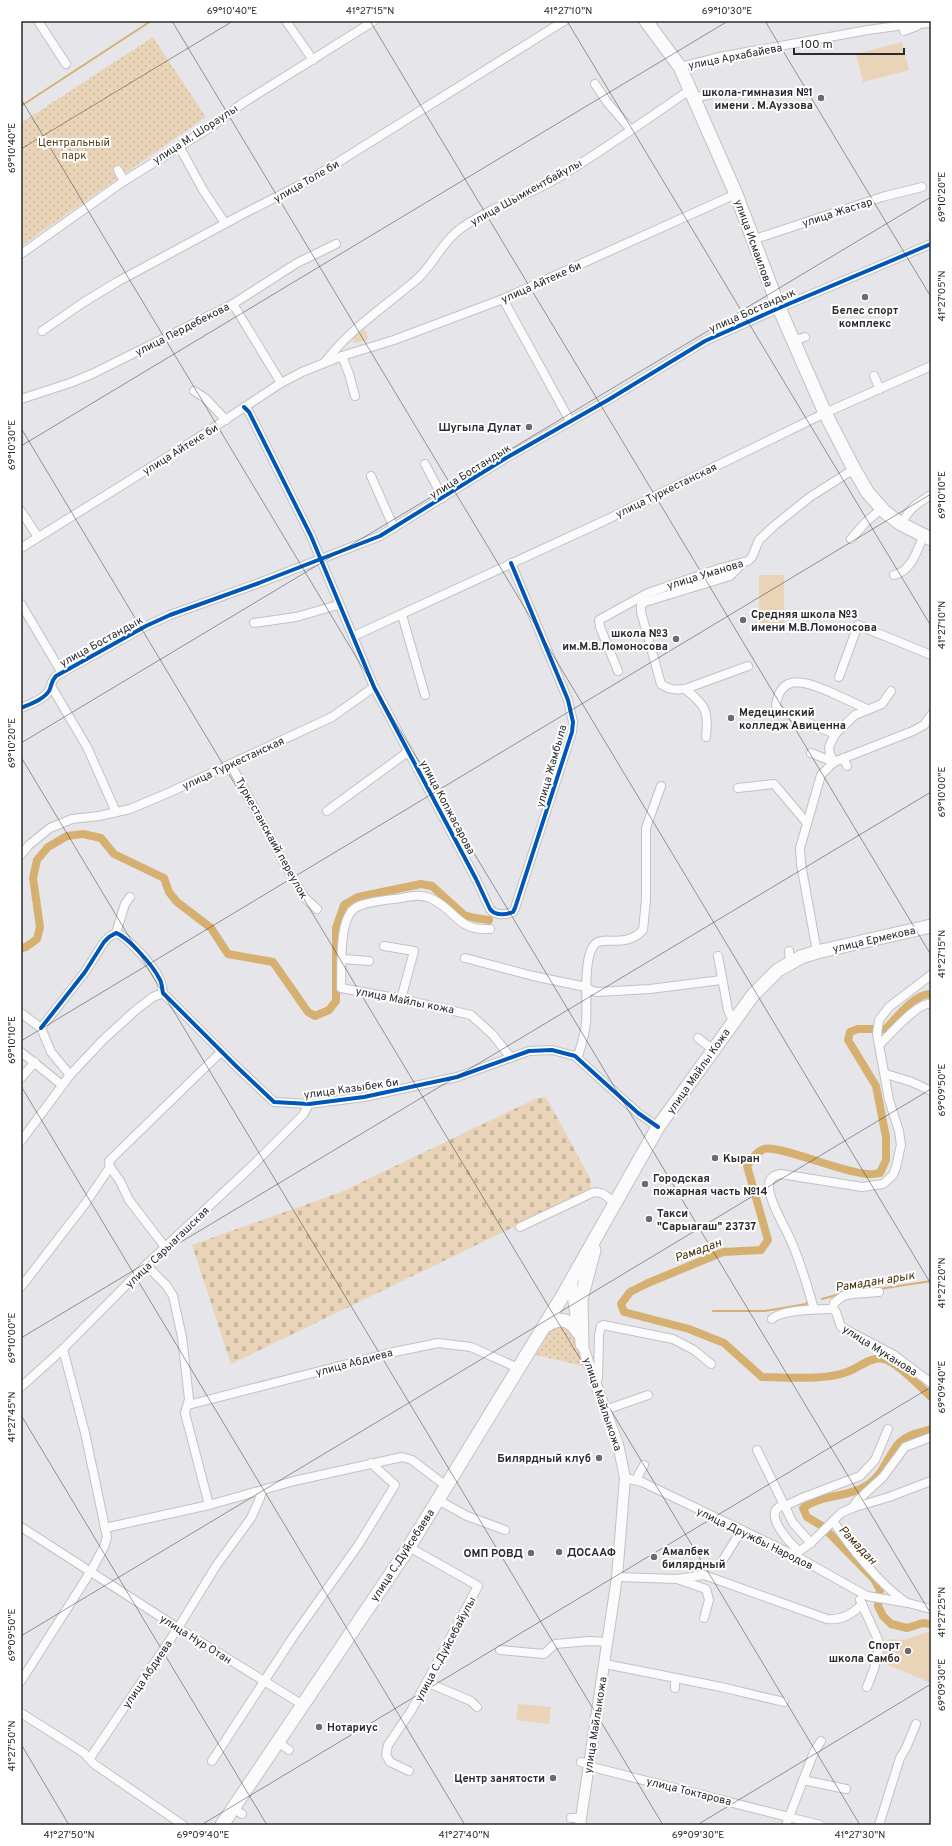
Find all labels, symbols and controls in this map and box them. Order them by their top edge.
text: 69°10'40"E [207,5,257,18]
text: 41°27'15"N [346,5,394,18]
text: 41°27'10"N [544,5,592,18]
text: 69°10'30"E [702,5,752,18]
scale bar [794,30,904,56]
text: 100 m [800,37,833,53]
street label: улица Архабайева [687,41,784,73]
place label: школа-гимназия №1 имени . М.Ауэзова [702,86,813,113]
marker: школа-гимназия №1 имени . М.Ауэзова [816,93,826,103]
street label: улица М. Шораулы [150,102,241,168]
text: 69°10'40"E [6,123,19,173]
park label: Центральный парк [38,136,110,163]
street label: улица Шымкентбайулы [468,156,585,229]
street label: улица Толе би [271,157,342,206]
text: 69°10'20"E [936,172,949,222]
street label: улица Жастар [800,195,874,231]
street label: улица Исмаилова [731,198,776,289]
street label: улица Айтеке би [499,259,584,307]
text: 41°27'05"N [936,270,949,322]
street label: улица Бостандык [707,286,798,336]
marker: Белес спорт комплекс [860,292,870,302]
street label: улица Пердебекова [133,300,232,360]
place label: Белес спорт комплекс [832,304,898,331]
text: 69°10'30"E [6,420,19,470]
street label: улица Айтеке би [140,421,221,479]
place label: Шугыла Дулат [438,421,521,435]
marker: Шугыла Дулат [524,422,534,432]
street label: улица Бостандык [427,441,514,502]
street label: улица Туркестанская [613,460,719,522]
text: 69°10'10"E [936,471,949,519]
street label: улица Уманова [665,557,745,593]
text: 41°27'10"N [936,601,949,649]
place label: Средняя школа №3 имени М.В.Ломоносова [751,608,877,635]
street label: улица Бостандык [57,613,146,671]
marker: Средняя школа №3 имени М.В.Ломоносова [738,615,748,625]
place label: школа №3 им.М.В.Ломоносова [562,627,668,654]
marker: школа №3 им.М.В.Ломоносова [671,634,681,644]
place label: Медецинский колледж Авиценна [739,706,846,733]
marker: Медецинский колледж Авиценна [726,713,736,723]
text: 69°10'20"E [6,718,19,768]
street label: улица Жамбыла [533,723,571,809]
street label: улица Туркестанская [180,734,287,794]
street label: улица Копжасарова [416,758,478,857]
text: 69°10'00"E [936,767,949,817]
street label: Туркестанскаий переулок [232,776,310,901]
street label: улица Ермекова [831,924,917,956]
text: 41°27'15"N [936,930,949,978]
street label: улица Майлы кожа [354,985,456,1017]
text: 69°10'10"E [6,1016,19,1064]
street label: улица Майлы Кожа [664,1026,734,1117]
text: 69°09'50"E [936,1064,949,1116]
street label: улица Казыбек би [303,1075,399,1103]
place label: Кыран [723,1152,760,1166]
marker: Кыран [710,1153,720,1163]
place label: Городская пожарная часть №14 [653,1172,767,1199]
marker: Городская пожарная часть №14 [640,1179,650,1189]
street label: улица Сарыагашская [123,1204,213,1291]
place label: Такси "Сарыагаш" 23737 [657,1207,756,1234]
marker: Такси "Сарыагаш" 23737 [644,1214,654,1224]
water label: Рамадан [673,1235,725,1267]
text: 41°27'20"N [936,1257,949,1309]
water label: Рамадан арык [834,1268,916,1296]
text: 69°10'00"E [6,1313,19,1363]
street label: улица Муканова [839,1322,920,1380]
street label: улица Абдиева [314,1346,395,1380]
street label: улица Майлыкожа [579,1356,625,1453]
text: 69°09'40"E [936,1361,949,1413]
text: 41°27'45"N [6,1392,19,1442]
place label: Билярдный клуб [497,1452,591,1466]
marker: Билярдный клуб [594,1453,604,1463]
street label: улица Дружбы Народов [694,1505,815,1573]
street label: улица С.Дуйсебаева [368,1507,438,1604]
water label: Рамадан [835,1523,881,1569]
place label: Амалбек билярдный [662,1545,725,1572]
place label: ДОСААФ [567,1546,616,1560]
place label: ОМП РОВД [464,1547,524,1561]
marker: ДОСААФ [554,1547,564,1557]
marker: ОМП РОВД [526,1548,536,1558]
marker: Амалбек билярдный [649,1552,659,1562]
text: 41°27'25"N [936,1587,949,1637]
street label: улица С.Дуйсебайулы [412,1595,480,1704]
text: 69°09'50"E [6,1609,19,1661]
street label: улица Нур Отан [157,1612,234,1668]
street label: улица Абдиева [120,1638,176,1711]
place label: Спорт школа Самбо [829,1639,900,1666]
marker: Спорт школа Самбо [903,1646,913,1656]
text: 69°09'30"E [936,1659,949,1711]
street label: улица Майлыкожа [581,1675,611,1775]
text: 41°27'50"N [6,1720,19,1772]
place label: Нотариус [327,1721,378,1735]
marker: Нотариус [314,1722,324,1732]
place label: Центр занятости [454,1772,545,1786]
marker: Центр занятости [548,1773,558,1783]
street label: улица Токтарова [645,1775,733,1809]
text: 41°27'50"N [43,1829,95,1842]
text: 69°09'40"E [177,1829,229,1842]
text: 41°27'40"N [438,1829,490,1842]
text: 69°09'30"E [672,1829,724,1842]
text: 41°27'30"N [835,1829,885,1842]

